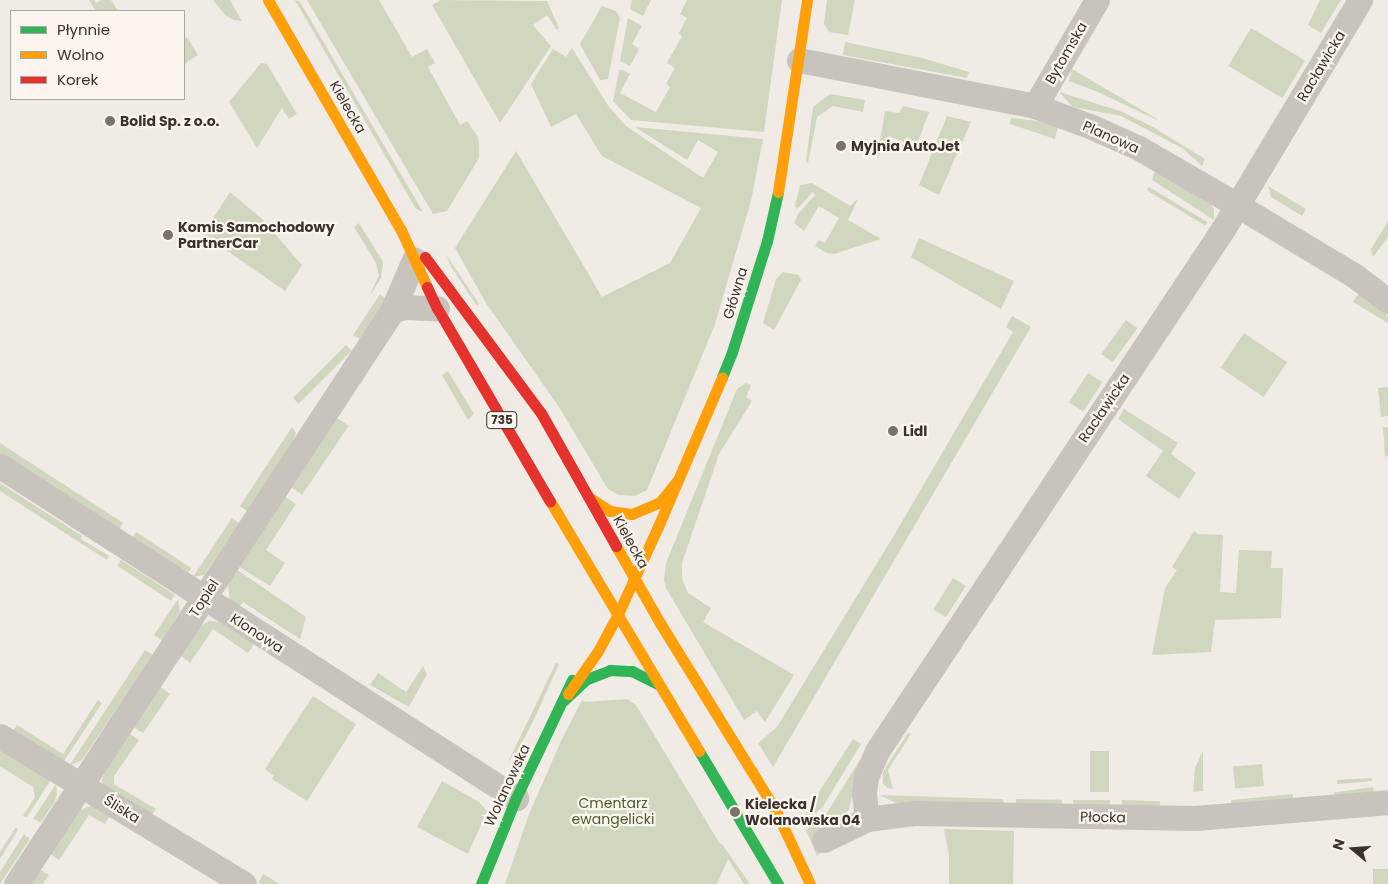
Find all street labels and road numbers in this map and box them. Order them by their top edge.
street label: Bytomska [1041,19,1091,87]
street label: Racławicka [1293,28,1349,104]
street label: Kielecka [326,78,370,136]
street label: Planowa [1080,117,1142,157]
street label: Główna [719,265,751,321]
street label: Racławicka [1075,370,1133,446]
road number: 735 [486,410,518,430]
street label: Kielecka [610,513,652,571]
street label: Topiel [186,576,222,620]
street label: Klonowa [227,610,287,656]
street label: Wolanowska [481,741,533,829]
street label: Śliska [101,792,143,826]
street label: Płocka [1080,808,1126,826]

